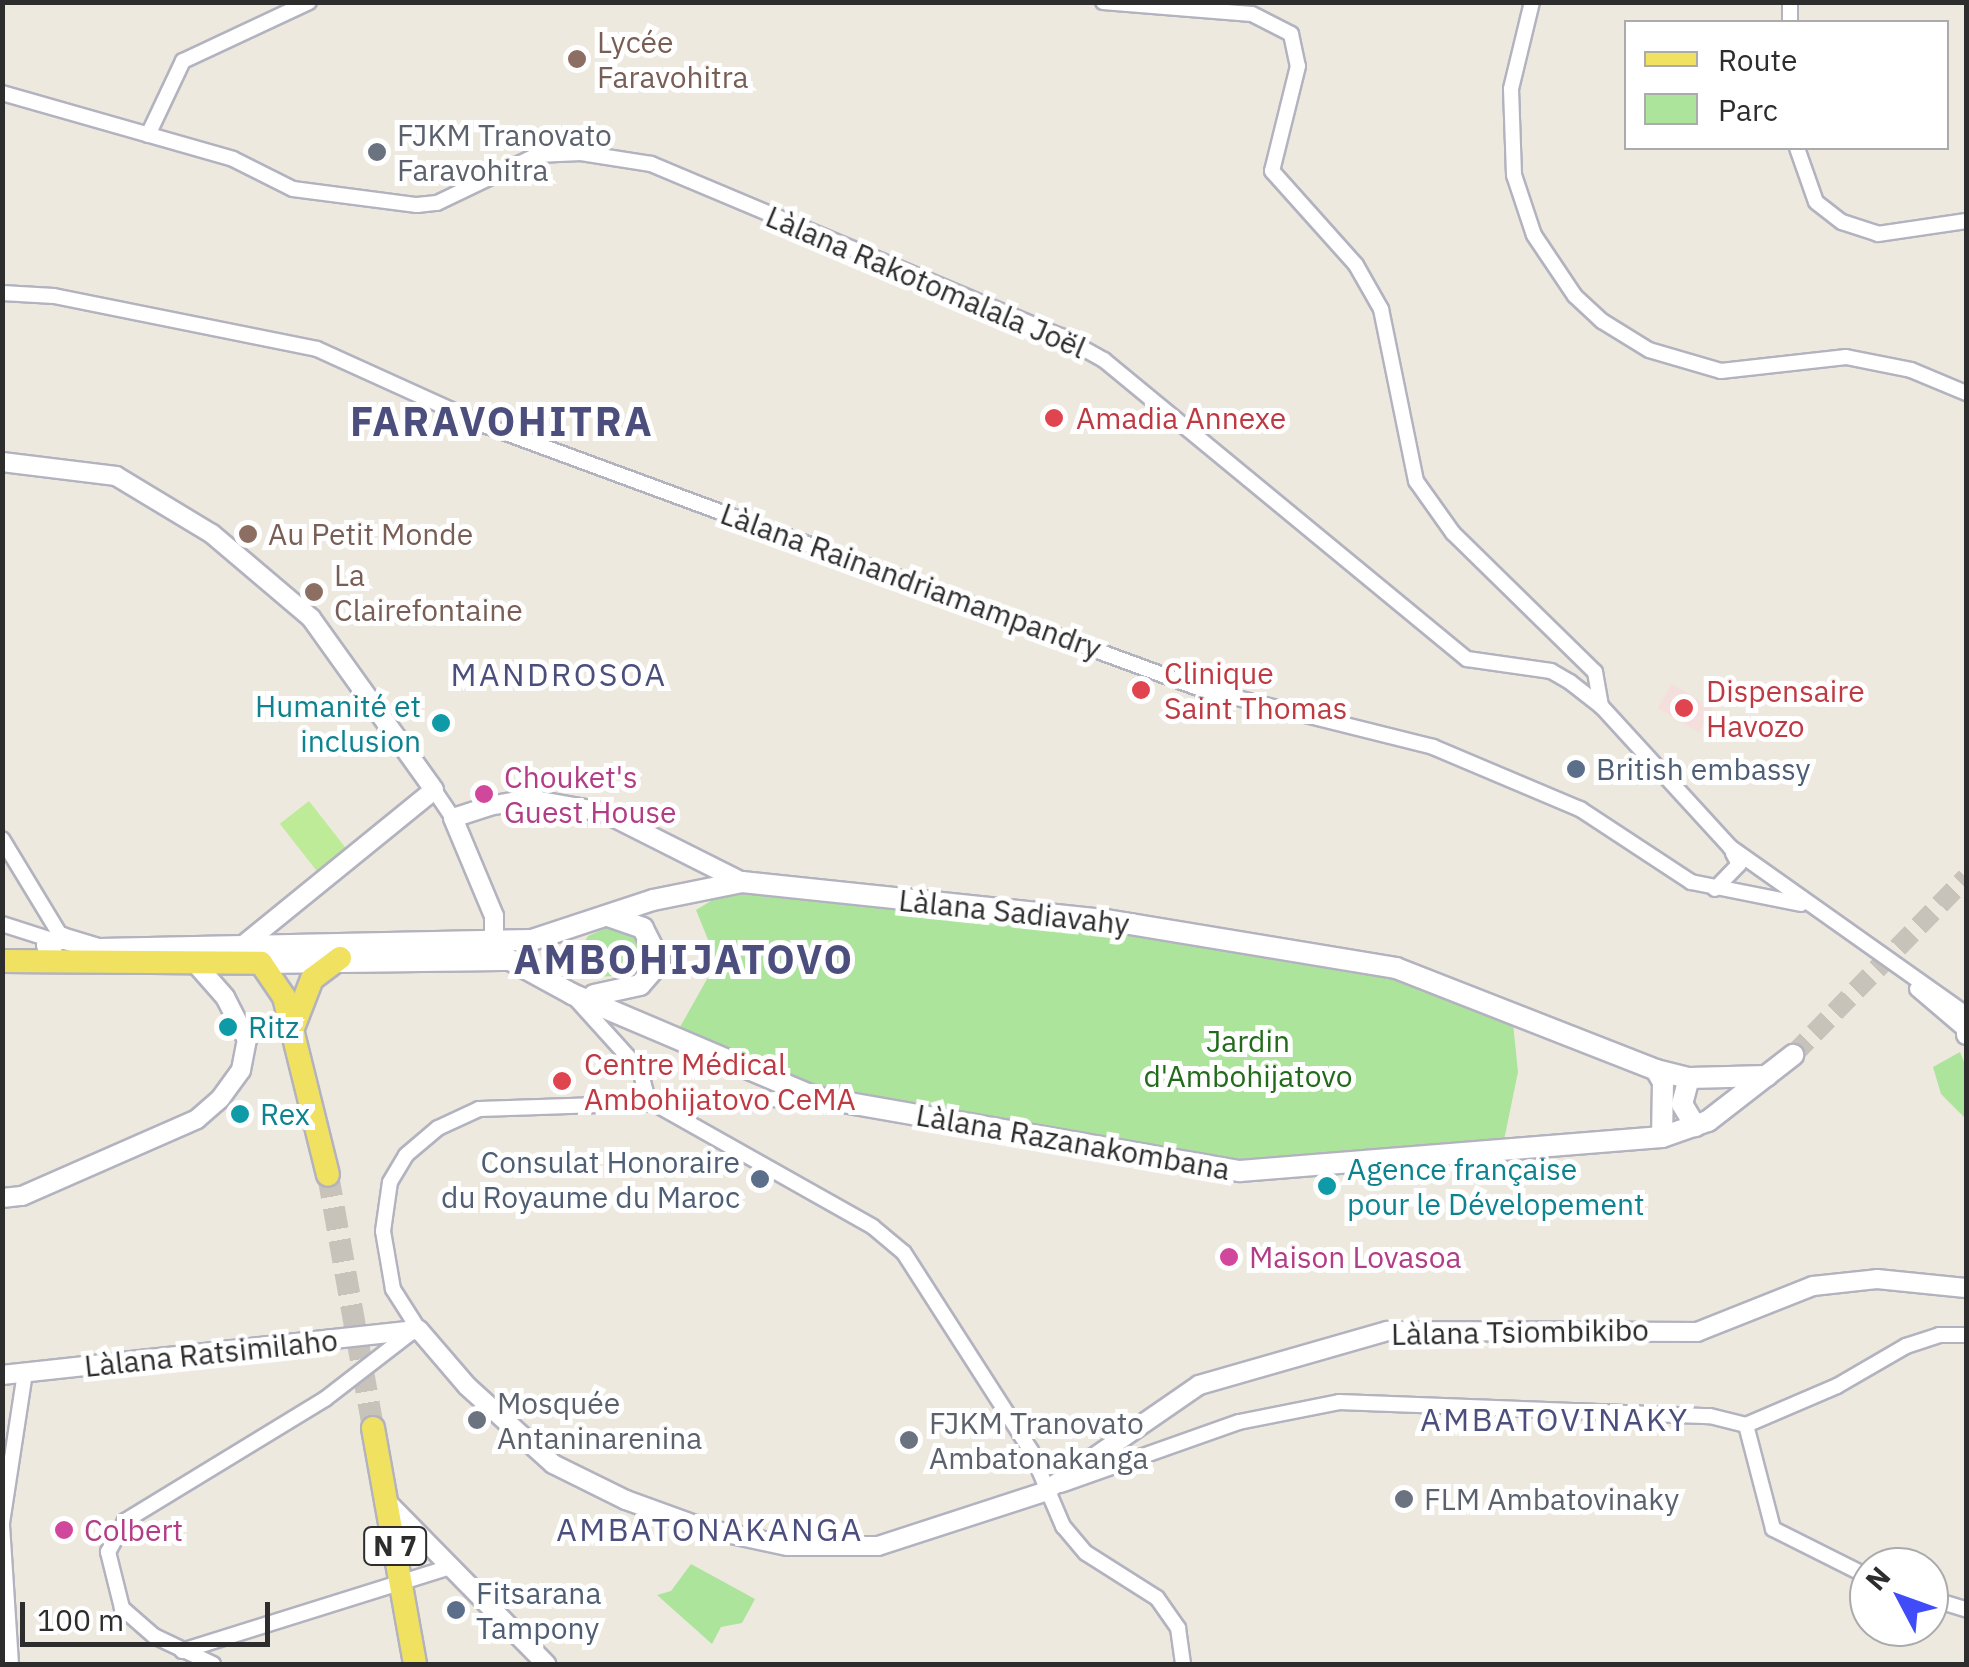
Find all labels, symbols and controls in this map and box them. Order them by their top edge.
legend [1624,20,1949,150]
place label: Lycée Faravohitra [597,24,749,94]
text: Route [1718,40,1797,79]
marker: Lycée Faravohitra [566,48,588,70]
text: Parc [1718,90,1778,129]
place label: FJKM Tranovato Faravohitra [397,117,612,188]
marker: FJKM Tranovato Faravohitra [366,141,388,163]
street label: Làlana Rakotomalala Joël [761,198,1091,366]
district label: FARAVOHITRA [350,397,654,445]
place label: Amadia Annexe [1076,400,1286,436]
marker: Amadia Annexe [1041,405,1067,431]
street label: Làlana Rainandriamampandry [716,495,1106,667]
place label: Au Petit Monde [268,516,473,552]
marker: Au Petit Monde [237,523,259,545]
place label: La Clairefontaine [334,557,523,628]
marker: La Clairefontaine [303,581,325,603]
district label: MANDROSOA [450,655,668,693]
place label: Clinique Saint Thomas [1164,655,1347,726]
place label: Dispensaire Havozo [1706,673,1865,744]
marker: Clinique Saint Thomas [1128,677,1154,703]
place label: Humanité et inclusion [255,688,421,758]
marker: Dispensaire Havozo [1671,695,1697,721]
marker: Humanité et inclusion [430,712,452,734]
place label: British embassy [1596,751,1810,787]
marker: British embassy [1565,758,1587,780]
place label: Chouket's Guest House [504,759,676,830]
marker: Chouket's Guest House [473,783,495,805]
street label: Làlana Sadiavahy [897,882,1131,942]
district label: AMBOHIJATOVO [514,935,854,983]
place label: Ritz [248,1009,299,1045]
marker: Ritz [217,1016,239,1038]
park label: Jardin d'Ambohijatovo [1143,1023,1353,1094]
place label: Centre Médical Ambohijatovo CeMA [584,1046,856,1116]
marker: Centre Médical Ambohijatovo CeMA [549,1068,575,1094]
place label: Rex [260,1096,310,1132]
street label: Làlana Razanakombana [913,1097,1233,1187]
marker: Rex [229,1103,251,1125]
place label: Consulat Honoraire du Royaume du Maroc [441,1144,740,1214]
place label: Agence française pour le Dévelopement [1347,1151,1644,1222]
marker: Consulat Honoraire du Royaume du Maroc [749,1168,771,1190]
marker: Agence française pour le Dévelopement [1316,1175,1338,1197]
place label: Maison Lovasoa [1249,1239,1462,1275]
marker: Maison Lovasoa [1218,1246,1240,1268]
street label: Làlana Tsiombikibo [1391,1312,1649,1352]
street label: Làlana Ratsimilaho [83,1322,339,1384]
place label: Mosquée Antaninarenina [497,1385,702,1456]
district label: AMBATOVINAKY [1420,1400,1690,1438]
place label: FJKM Tranovato Ambatonakanga [929,1405,1149,1476]
marker: Mosquée Antaninarenina [466,1409,488,1431]
marker: FJKM Tranovato Ambatonakanga [898,1429,920,1451]
place label: FLM Ambatovinaky [1424,1481,1679,1517]
marker: FLM Ambatovinaky [1393,1488,1415,1510]
district label: AMBATONAKANGA [556,1510,864,1548]
place label: Colbert [84,1512,183,1548]
marker: Colbert [53,1519,75,1541]
road number: N 7 [362,1523,428,1569]
north arrow [1849,1547,1949,1647]
text: N [1857,1559,1898,1598]
place label: Fitsarana Tampony [476,1575,601,1646]
scale bar [25,1582,275,1644]
marker: Fitsarana Tampony [445,1599,467,1621]
text: 100 m [37,1600,124,1639]

